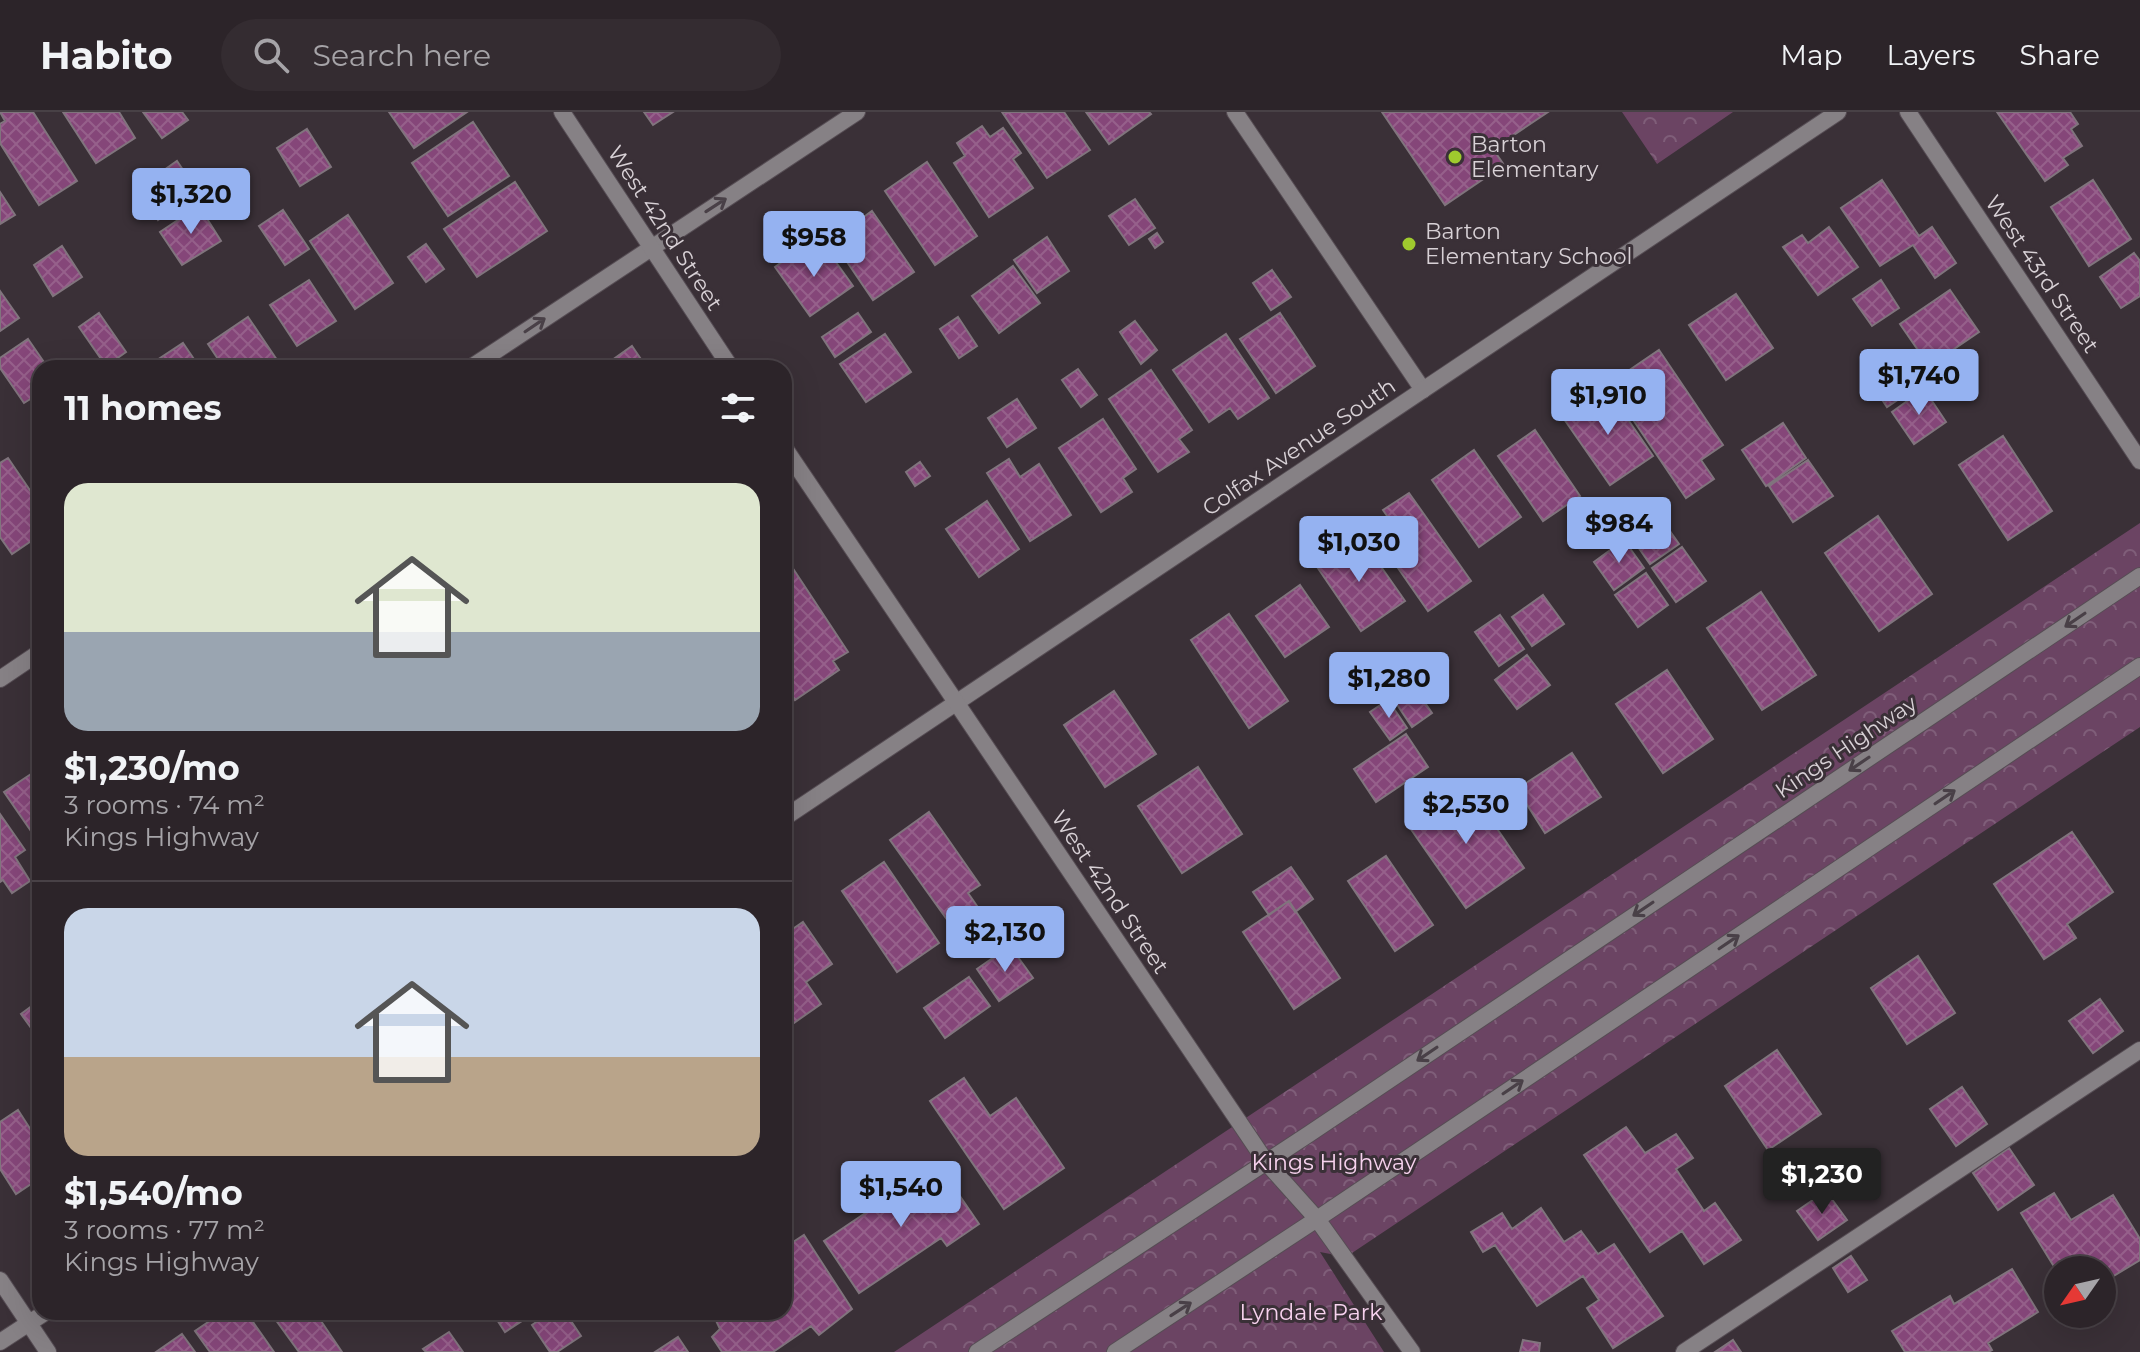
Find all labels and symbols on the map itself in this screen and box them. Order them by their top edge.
place label: Barton Elementary [1471,131,1599,183]
street label: West 42nd Street [602,141,728,316]
marker: Barton Elementary [1446,148,1464,166]
pin: $1,320 [126,168,256,236]
street label: West 43rd Street [1979,190,2105,358]
one-way arrow [705,196,727,213]
pin: $958 [767,211,861,279]
place label: Barton Elementary School [1425,218,1632,270]
marker: Barton Elementary School [1400,235,1418,253]
one-way arrow [523,317,545,333]
pin: $1,740 [1854,349,1984,417]
pin: $1,910 [1543,369,1673,437]
street label: Colfax Avenue South [1197,372,1401,522]
pin: $984 [1572,497,1666,565]
pin: $1,030 [1294,516,1424,584]
one-way arrow [2065,611,2087,628]
pin: $1,280 [1324,652,1454,720]
street label: Kings Highway [1770,690,1922,804]
one-way arrow [1849,756,1871,773]
pin: $2,530 [1401,778,1531,846]
one-way arrow [1933,789,1955,805]
street label: West 42nd Street [1045,805,1175,979]
one-way arrow [1633,901,1655,917]
pin: $2,130 [940,906,1070,974]
one-way arrow [1717,934,1740,950]
one-way arrow [1417,1046,1439,1062]
one-way arrow [1502,1079,1524,1095]
pin: $1,230 [1757,1148,1887,1216]
park label: Kings Highway [1252,1149,1417,1176]
pin: $1,540 [836,1161,966,1229]
north arrow [2044,1256,2116,1328]
park label: Lyndale Park [1240,1299,1383,1326]
one-way arrow [1169,1301,1191,1317]

